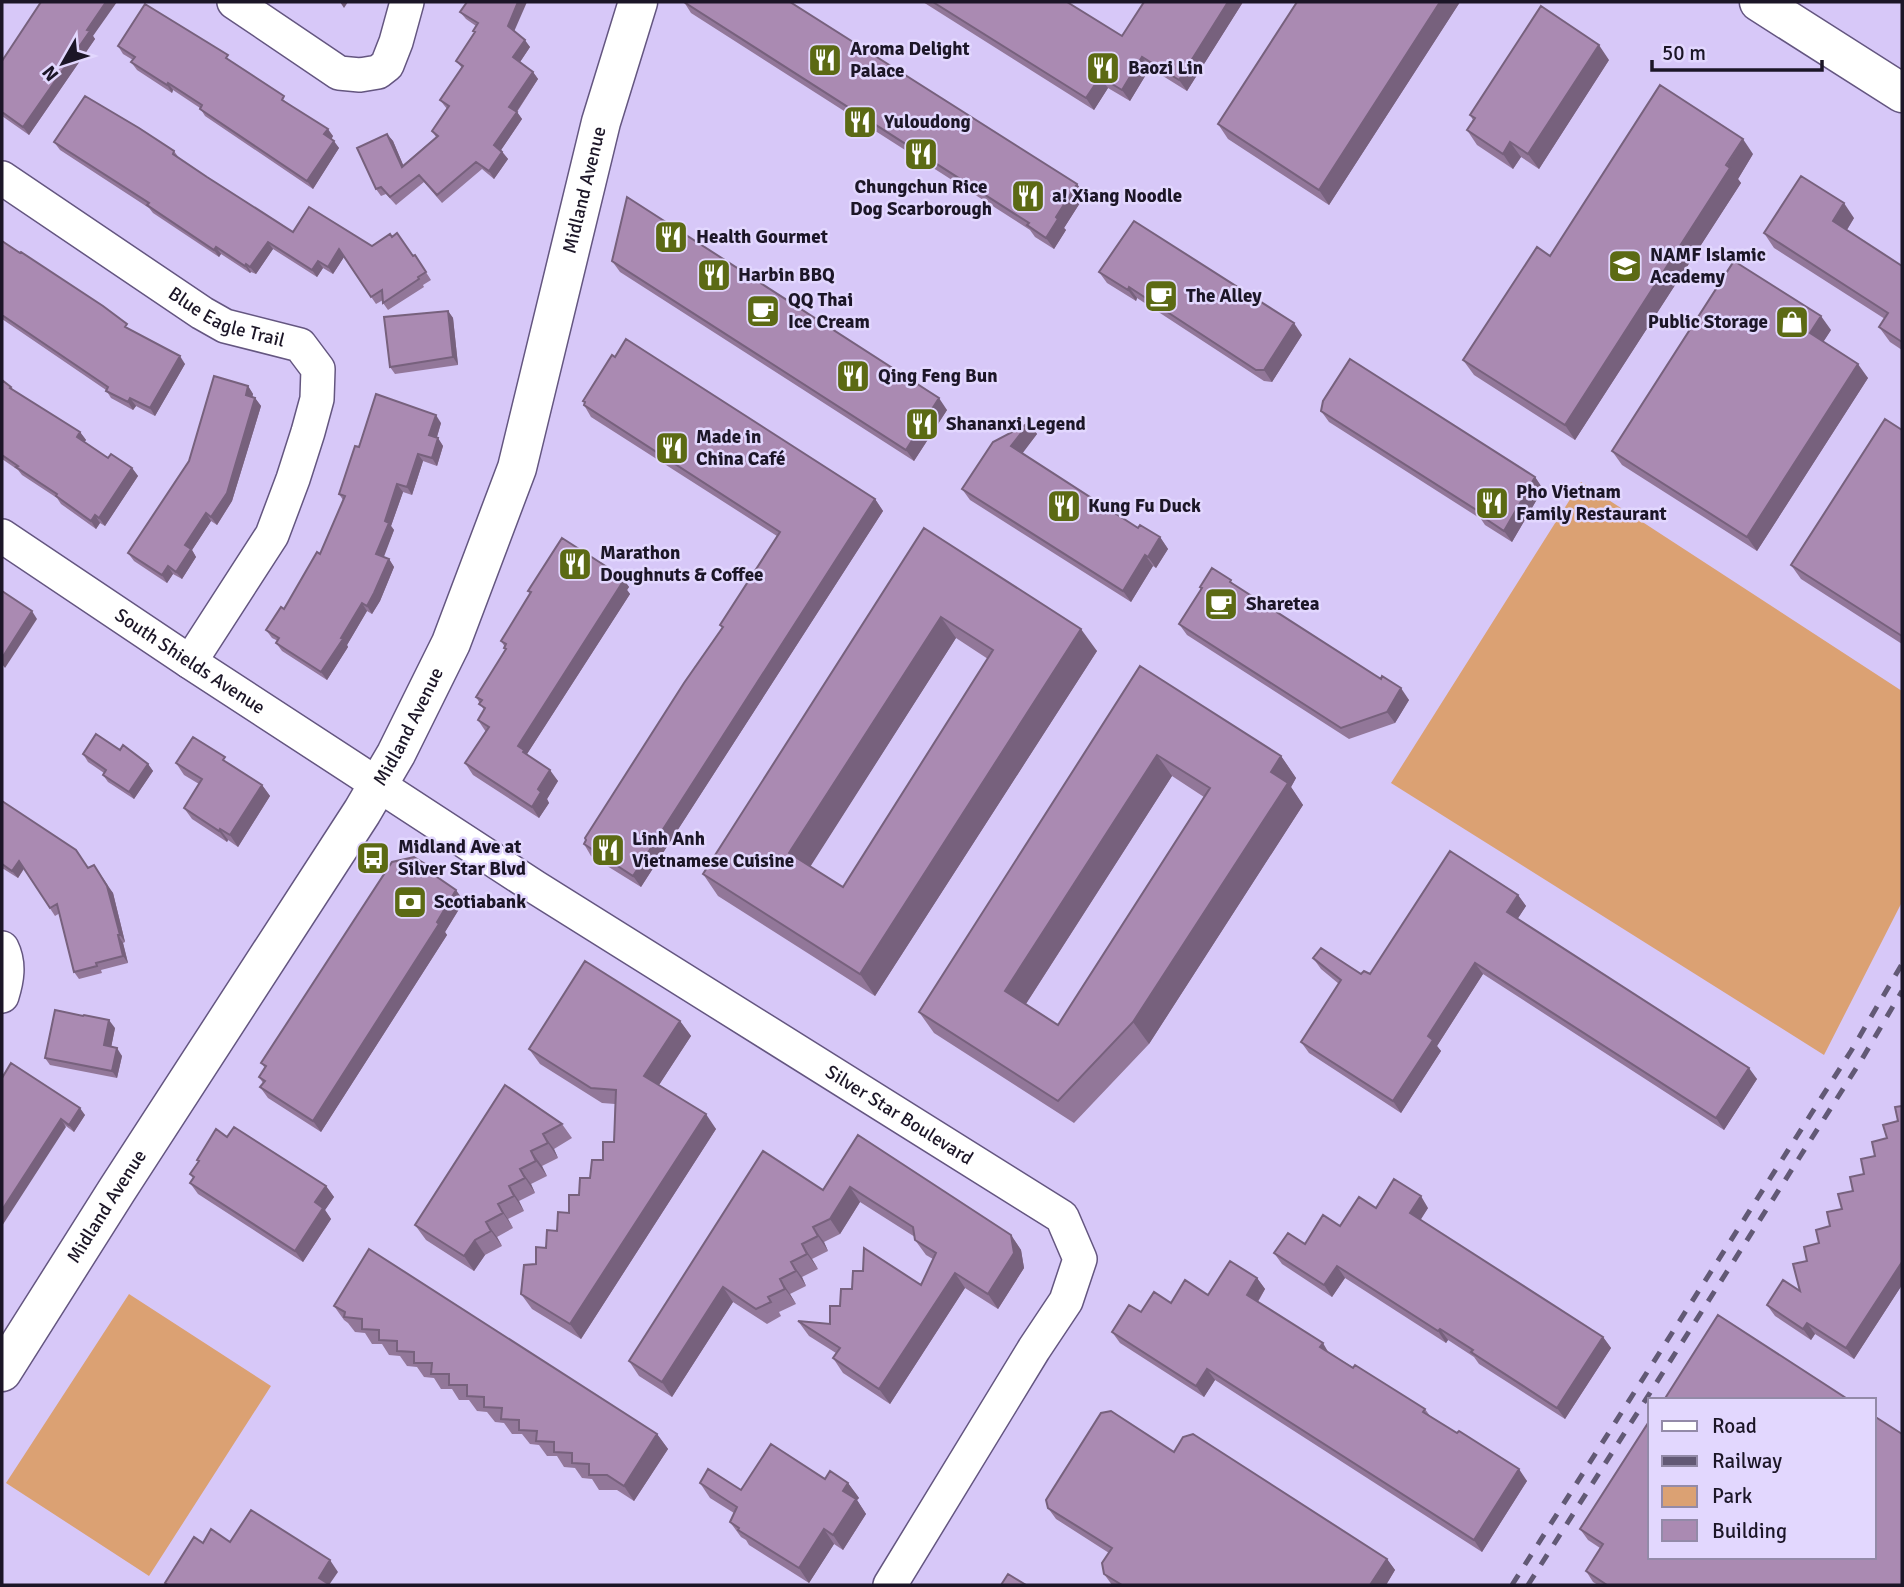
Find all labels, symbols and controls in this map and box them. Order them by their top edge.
north arrow [28,28,98,98]
scale bar [1652,28,1822,72]
place label: Aroma Delight Palace [850,37,970,83]
text: 50 m [1662,40,1706,66]
restaurant icon: Aroma Delight Palace [806,41,844,79]
restaurant icon: Baozi Lin [1084,49,1122,87]
place label: Baozi Lin [1128,56,1203,80]
text: N [37,60,64,86]
restaurant icon: Yuloudong [841,103,879,141]
place label: Yuloudong [883,110,971,134]
street label: Midland Avenue [558,124,611,256]
restaurant icon: Chungchun Rice Dog Scarborough [902,135,940,173]
place label: Chungchun Rice Dog Scarborough [850,175,992,221]
restaurant icon: a! Xiang Noodle [1009,177,1047,215]
place label: a! Xiang Noodle [1052,184,1182,208]
restaurant icon: Health Gourmet [652,218,690,256]
place label: Health Gourmet [696,225,828,249]
place label: NAMF Islamic Academy [1650,243,1766,289]
school or university icon: NAMF Islamic Academy [1606,247,1644,285]
restaurant icon: Harbin BBQ [695,256,733,294]
place label: Harbin BBQ [738,263,835,287]
cafe icon: The Alley [1142,277,1180,315]
street label: Blue Eagle Trail [164,282,287,353]
place label: The Alley [1186,284,1262,308]
place label: QQ Thai Ice Cream [788,288,870,334]
cafe icon: QQ Thai Ice Cream [744,292,782,330]
shop icon: Public Storage [1773,303,1811,341]
place label: Public Storage [1648,310,1768,334]
restaurant icon: Qing Feng Bun [834,357,872,395]
place label: Qing Feng Bun [878,364,998,388]
restaurant icon: Shananxi Legend [903,405,941,443]
place label: Shananxi Legend [946,412,1086,436]
place label: Made in China Café [696,425,785,471]
restaurant icon: Made in China Café [653,429,691,467]
place label: Pho Vietnam Family Restaurant [1516,480,1667,526]
restaurant icon: Pho Vietnam Family Restaurant [1473,484,1511,522]
restaurant icon: Kung Fu Duck [1045,487,1083,525]
place label: Kung Fu Duck [1088,494,1201,518]
place label: Marathon Doughnuts & Coffee [600,541,764,587]
restaurant icon: Marathon Doughnuts & Coffee [556,545,594,583]
cafe icon: Sharetea [1202,585,1240,623]
place label: Sharetea [1246,592,1320,616]
street label: South Shields Avenue [110,603,270,720]
street label: Midland Avenue [368,664,449,790]
place label: Linh Anh Vietnamese Cuisine [632,827,794,873]
restaurant icon: Linh Anh Vietnamese Cuisine [589,831,627,869]
place label: Midland Ave at Silver Star Blvd [398,835,526,881]
bus stop icon: Midland Ave at Silver Star Blvd [354,839,392,877]
bank icon: Scotiabank [391,883,429,921]
place label: Scotiabank [434,890,526,914]
street label: Silver Star Boulevard [821,1060,978,1170]
street label: Midland Avenue [62,1145,152,1268]
legend [1648,1398,1876,1559]
text: Road [1712,1413,1757,1439]
text: Railway [1712,1448,1782,1474]
text: Park [1712,1483,1753,1509]
text: Building [1712,1518,1787,1544]

